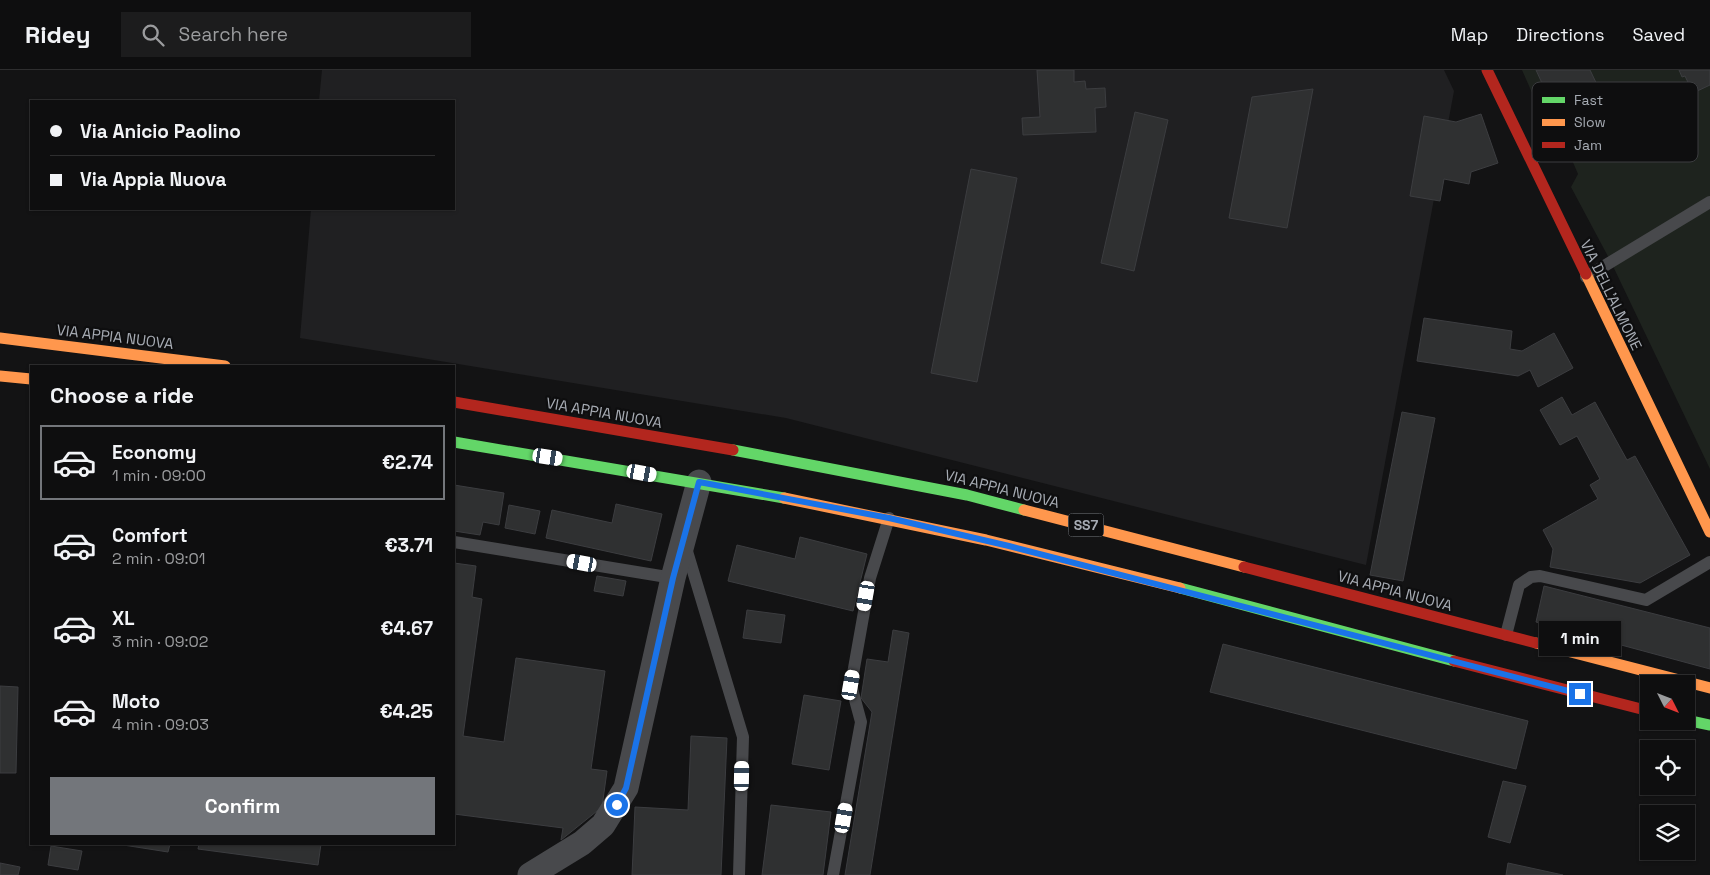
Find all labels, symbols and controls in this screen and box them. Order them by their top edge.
search box [121,12,471,57]
text: Ridey [25,19,91,50]
icon: search [139,21,167,49]
text: Search here [179,22,288,47]
text: Map [1451,23,1488,46]
text: Directions [1516,23,1605,46]
text: Saved [1633,23,1685,46]
legend [1532,82,1698,162]
text: Fast [1574,91,1603,109]
text: Slow [1574,113,1606,131]
text: Via Anicio Paolino [80,119,241,144]
text: Jam [1574,136,1602,154]
text: Via Appia Nuova [80,167,227,192]
street label: VIA DELL'ALMONE [1576,236,1646,353]
street label: VIA APPIA NUOVA [55,320,175,353]
text: Choose a ride [50,381,194,409]
street label: VIA APPIA NUOVA [544,393,664,432]
icon: car [52,440,97,485]
text: Economy [112,440,196,465]
car [532,447,563,467]
text: €2.74 [382,450,433,475]
car [625,463,658,483]
text: 1 min · 09:00 [112,465,206,486]
street label: VIA APPIA NUOVA [943,465,1062,512]
road number: SS7 [1068,514,1104,536]
icon: car [52,523,97,568]
text: Comfort [112,523,188,548]
text: €3.71 [385,533,433,558]
text: 2 min · 09:01 [112,548,206,569]
car [565,553,598,573]
street label: VIA APPIA NUOVA [1336,566,1455,615]
car [856,580,875,612]
icon: car [52,606,97,651]
text: XL [112,606,135,631]
text: €4.67 [381,616,433,641]
callout: 1 min [1539,622,1621,656]
text: 1 min [1560,628,1600,649]
text: 3 min · 09:02 [112,631,208,652]
car [841,669,860,701]
north arrow [1640,675,1695,730]
map controls [1640,675,1695,860]
route end [1569,683,1591,705]
icon: car [52,689,97,734]
text: Moto [112,689,160,714]
text: €4.25 [380,699,433,724]
text: 4 min · 09:03 [112,714,209,735]
button: locate [1640,740,1695,795]
car [734,761,749,791]
button: Confirm [50,777,435,835]
route start [606,794,628,816]
car [834,802,853,834]
button: layers [1640,805,1695,860]

